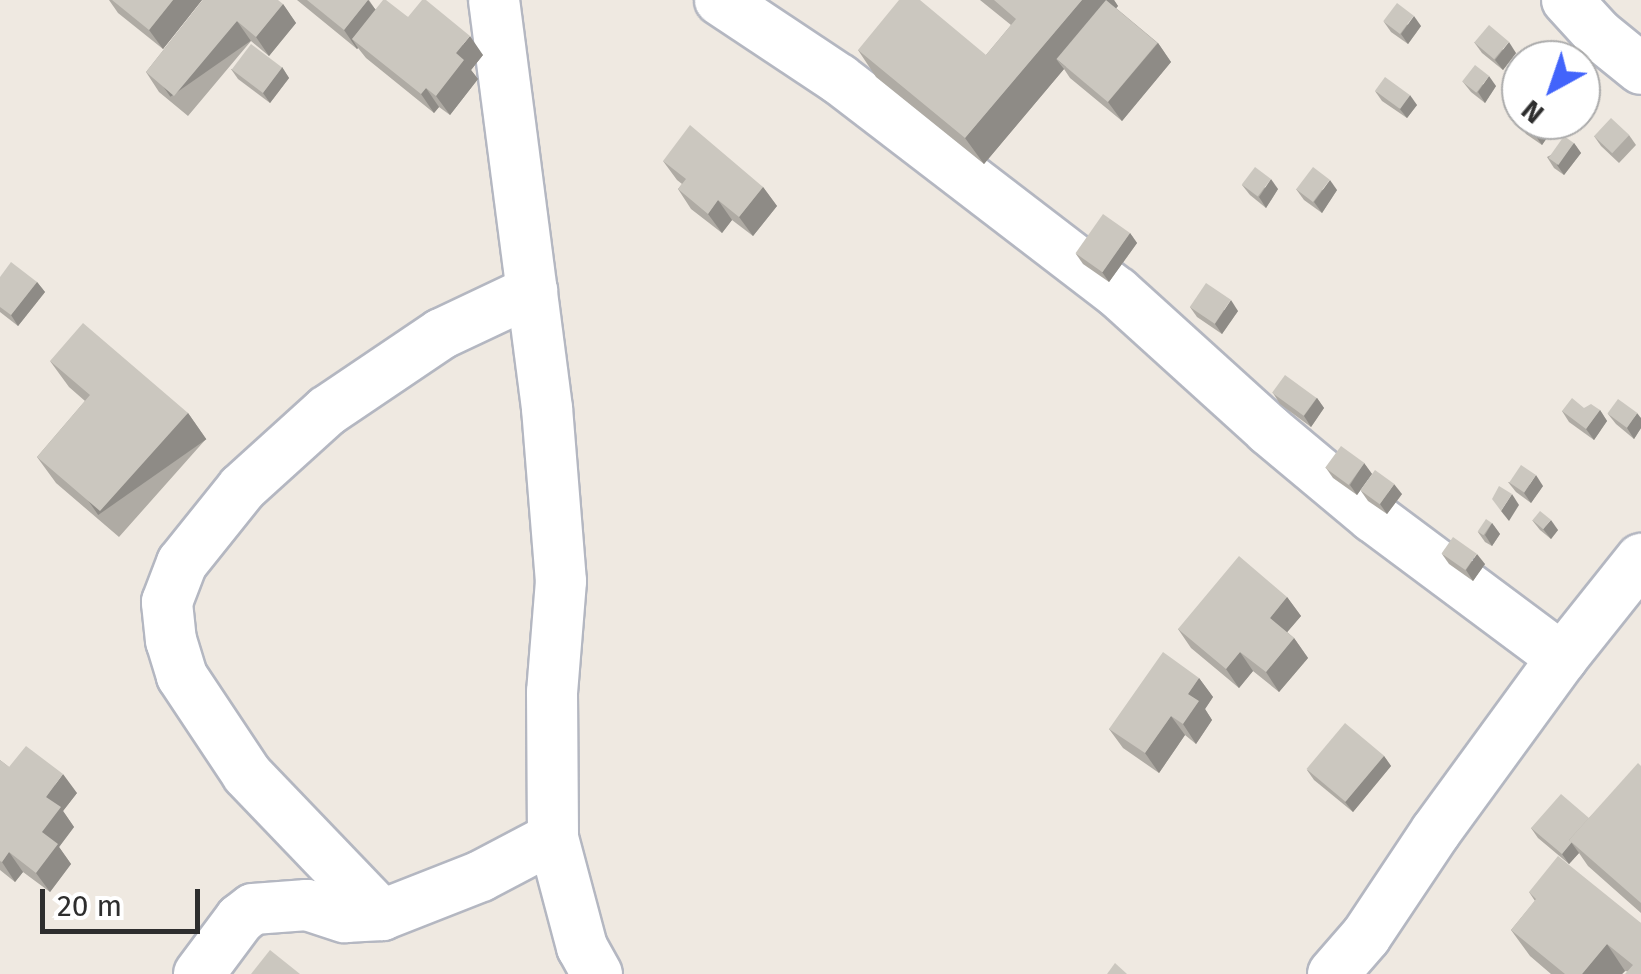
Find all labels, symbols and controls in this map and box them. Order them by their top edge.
north arrow [1501,40,1601,140]
text: N [1515,93,1550,130]
scale bar [45,869,205,931]
text: 20 m [57,888,122,924]

